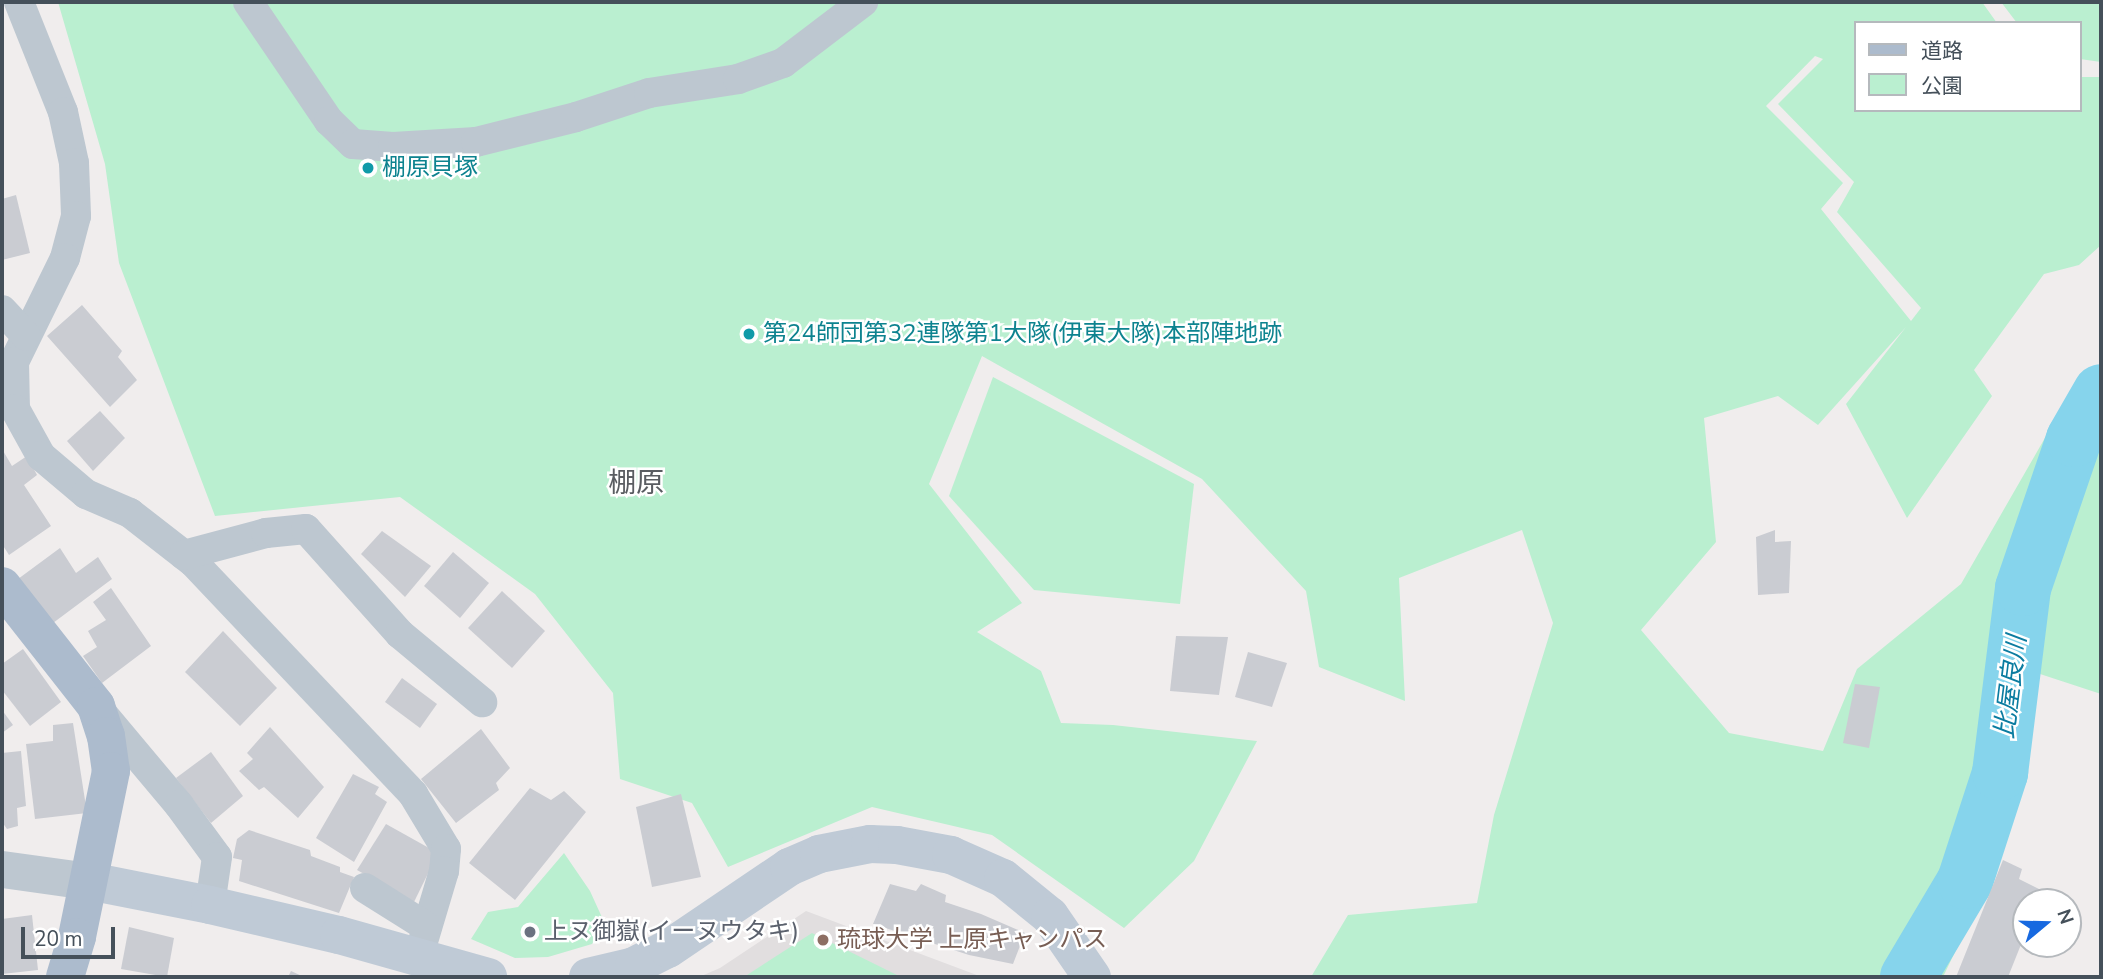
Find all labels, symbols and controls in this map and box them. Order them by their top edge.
legend [1854,21,2082,112]
text: 道路 [1921,37,1963,65]
text: 公園 [1921,72,1963,100]
place label: 棚原貝塚 [382,154,478,182]
marker: 棚原貝塚 [360,160,376,176]
place label: 第24師団第32連隊第1大隊(伊東大隊)本部陣地跡 [763,320,1282,348]
marker: 第24師団第32連隊第1大隊(伊東大隊)本部陣地跡 [741,326,757,342]
district label: 棚原 [608,466,664,500]
water label: 比屋良川 [1989,633,2033,741]
north arrow [2012,888,2082,958]
text: N [2050,906,2080,928]
scale bar [24,912,119,956]
place label: 上ヌ御嶽(イーヌウタキ) [544,918,799,946]
marker: 上ヌ御嶽(イーヌウタキ) [522,924,538,940]
text: 20 m [34,925,83,953]
place label: 琉球大学 上原キャンパス [837,926,1107,954]
marker: 琉球大学 上原キャンパス [815,932,831,948]

